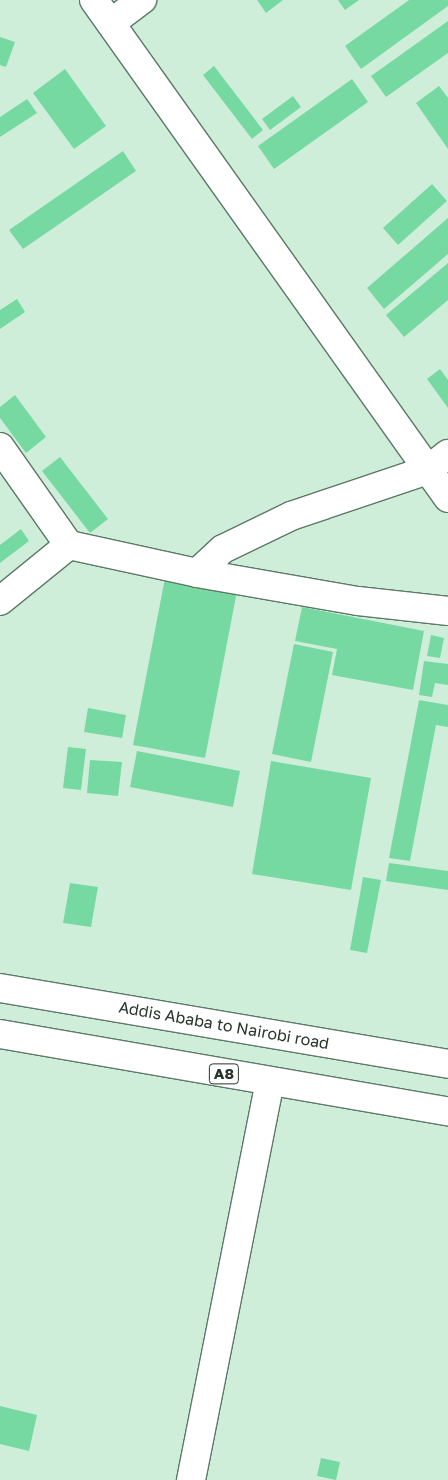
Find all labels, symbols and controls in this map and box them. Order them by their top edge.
street label: Addis Ababa to Nairobi road [117,997,331,1053]
road number: A8 [208,1062,240,1086]

